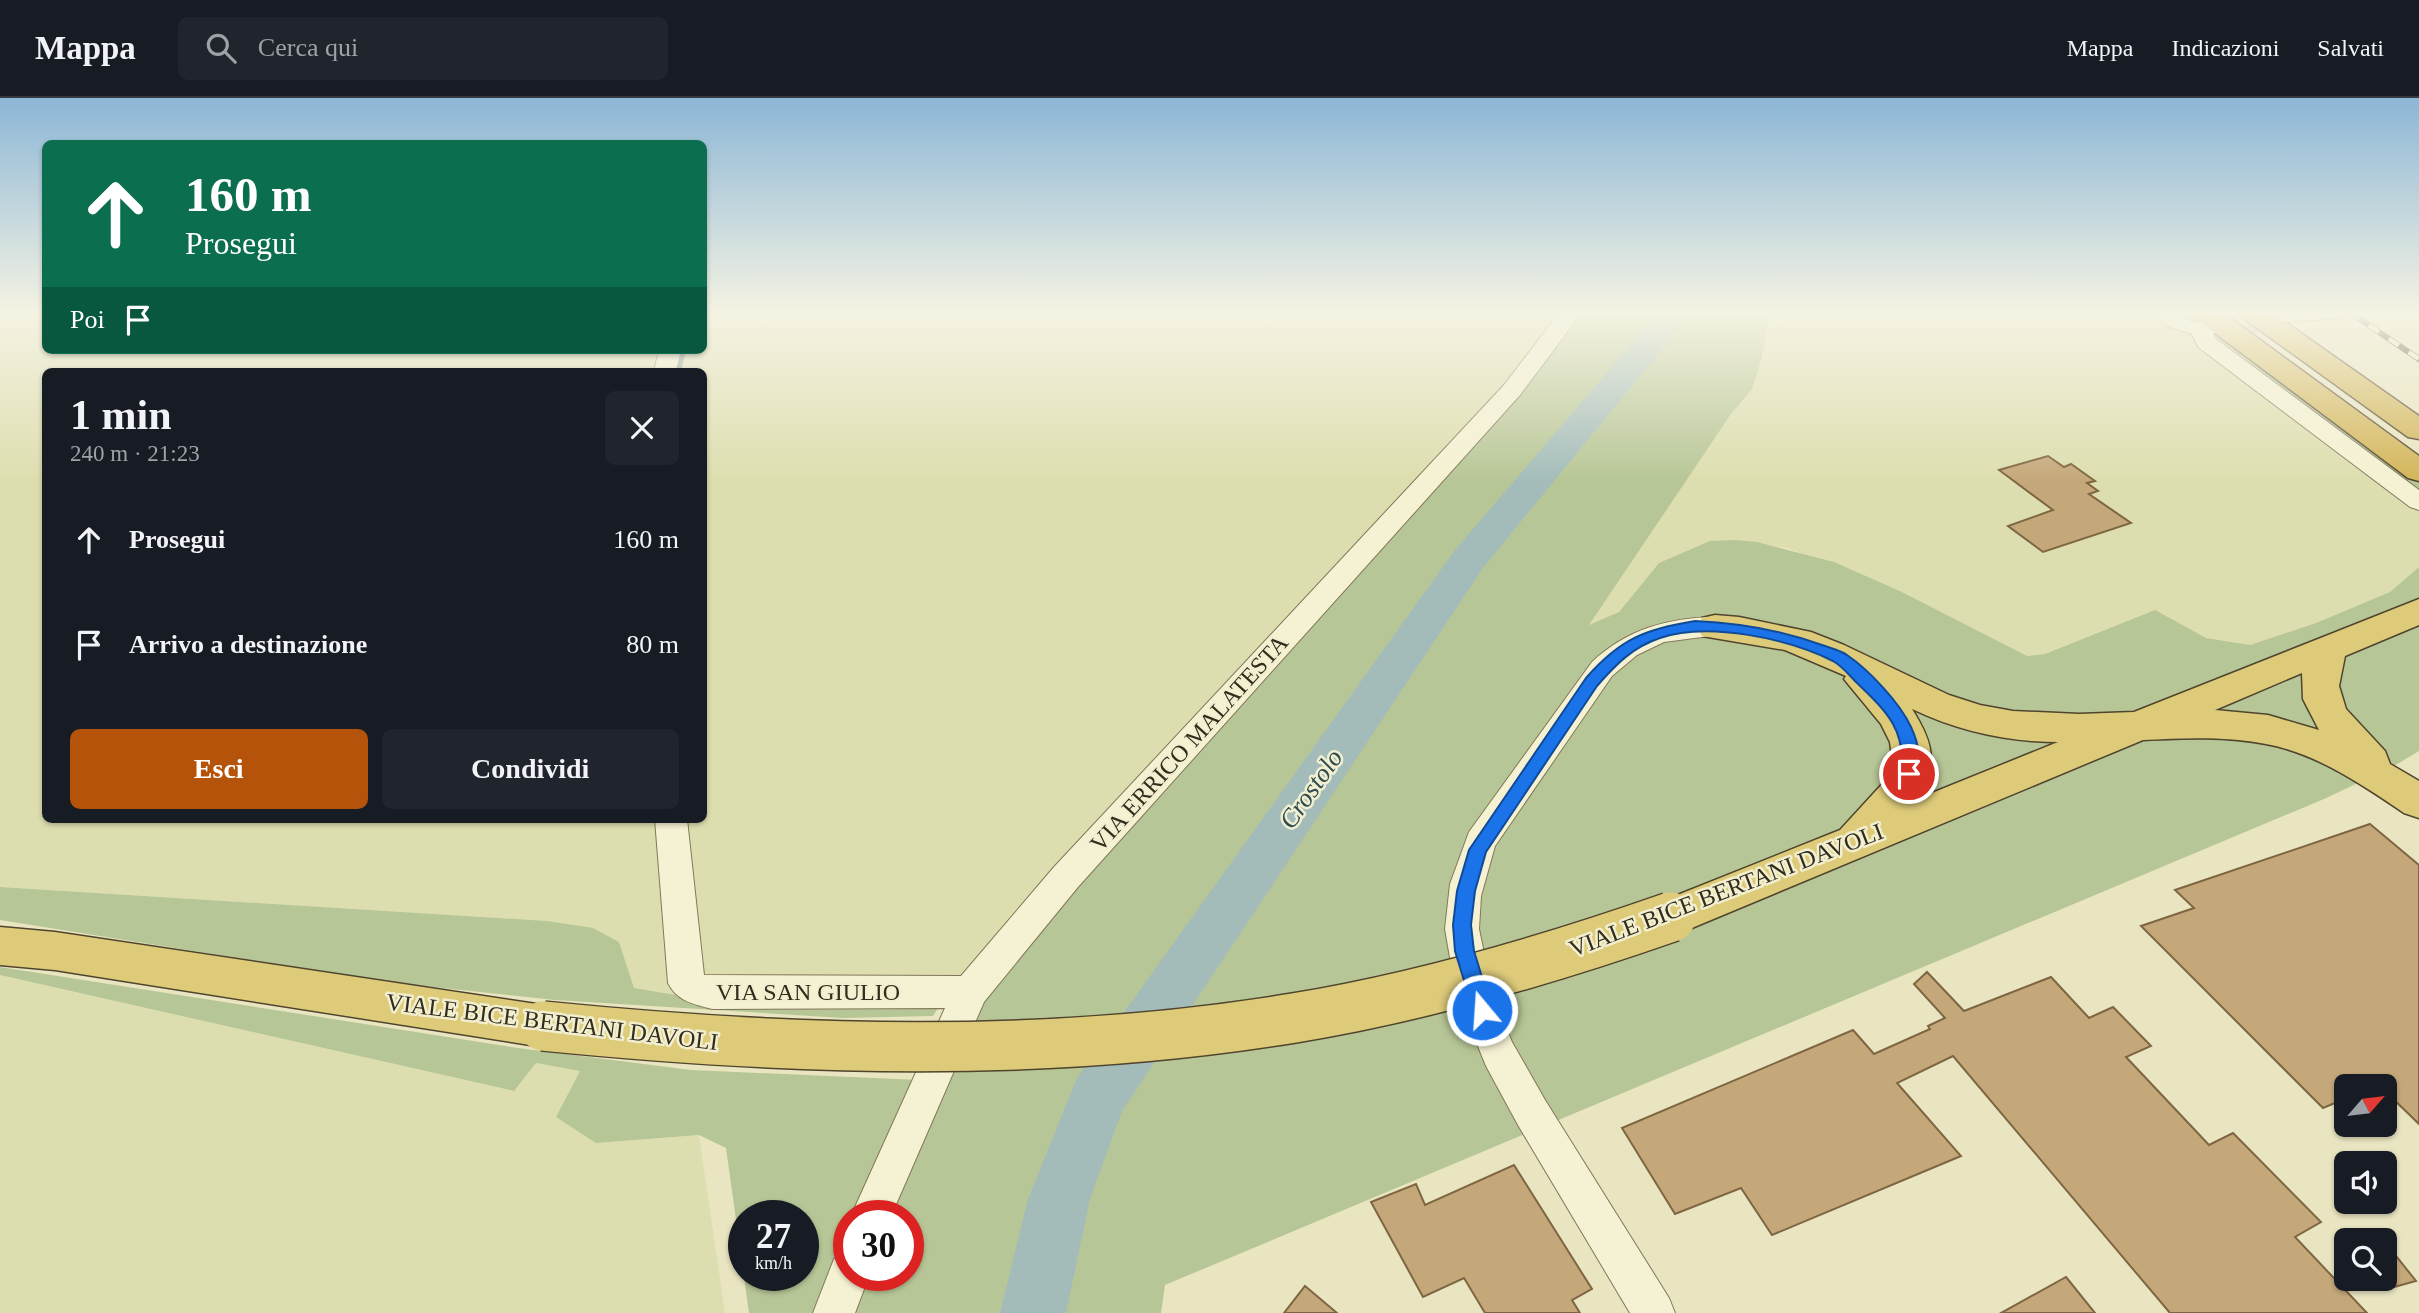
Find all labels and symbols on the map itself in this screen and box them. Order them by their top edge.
street label: VIA ERRICO MALATESTA [1085,629,1293,857]
water label: Crostolo [1273,744,1349,834]
pin [1879,744,1939,804]
street label: VIALE BICE BERTANI DAVOLI [1565,818,1887,962]
position arrow [1445,973,1519,1047]
street label: VIA SAN GIULIO [716,979,900,1005]
street label: VIALE BICE BERTANI DAVOLI [385,989,719,1055]
north arrow [2334,1074,2398,1138]
speed limit sign: 30 [833,1200,924,1291]

